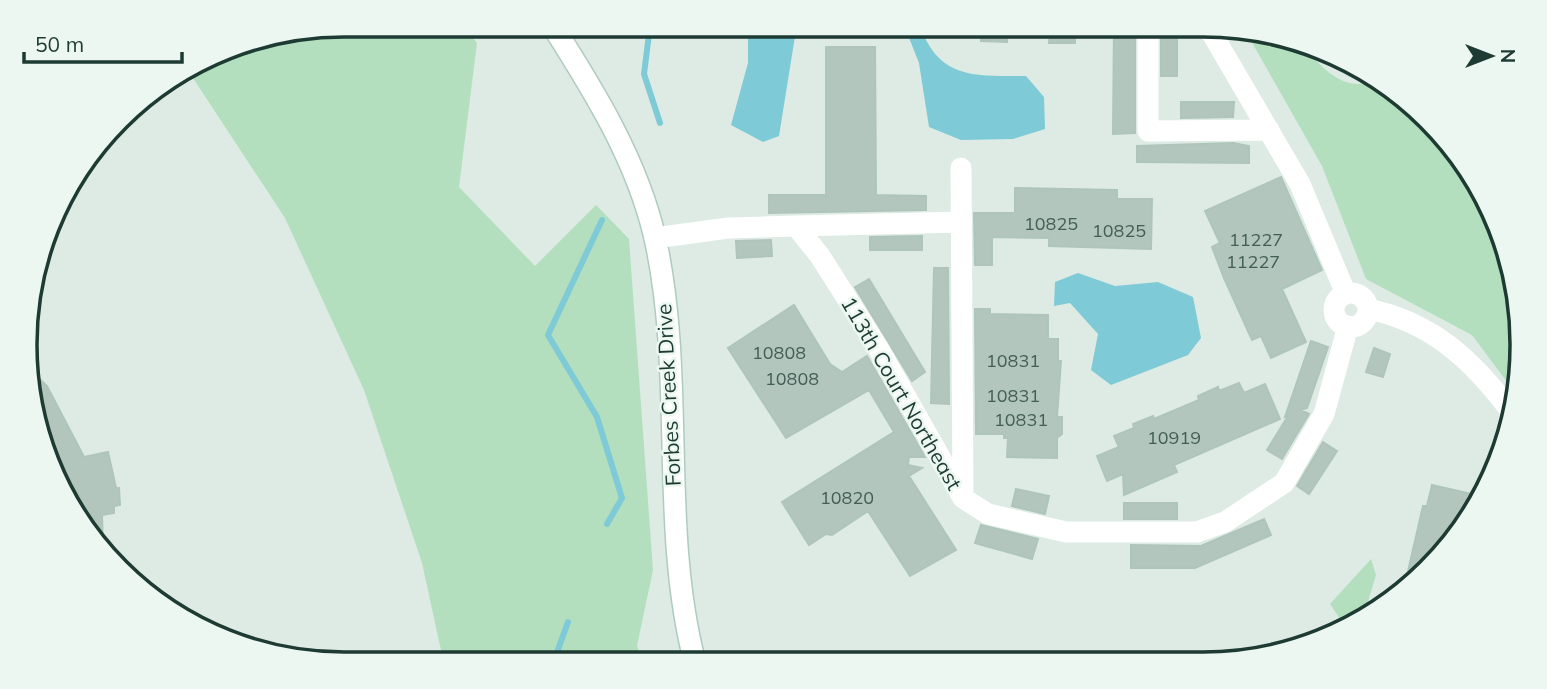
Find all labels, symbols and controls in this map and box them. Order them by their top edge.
scale bar [24,21,182,65]
north arrow [1456,21,1526,91]
text: 50 m [35,31,84,57]
text: N [1496,49,1520,63]
house number: 10825 [1024,212,1078,235]
house number: 10825 [1092,219,1146,242]
house number: 11227 [1229,228,1283,251]
house number: 11227 [1226,250,1280,273]
street label: 113th Court Northeast [836,292,968,494]
street label: Forbes Creek Drive [650,303,686,487]
house number: 10808 [752,341,806,364]
house number: 10831 [986,349,1040,372]
house number: 10808 [765,367,819,390]
house number: 10831 [986,384,1040,407]
house number: 10831 [994,408,1048,431]
house number: 10919 [1147,426,1201,449]
house number: 10820 [820,486,874,509]

